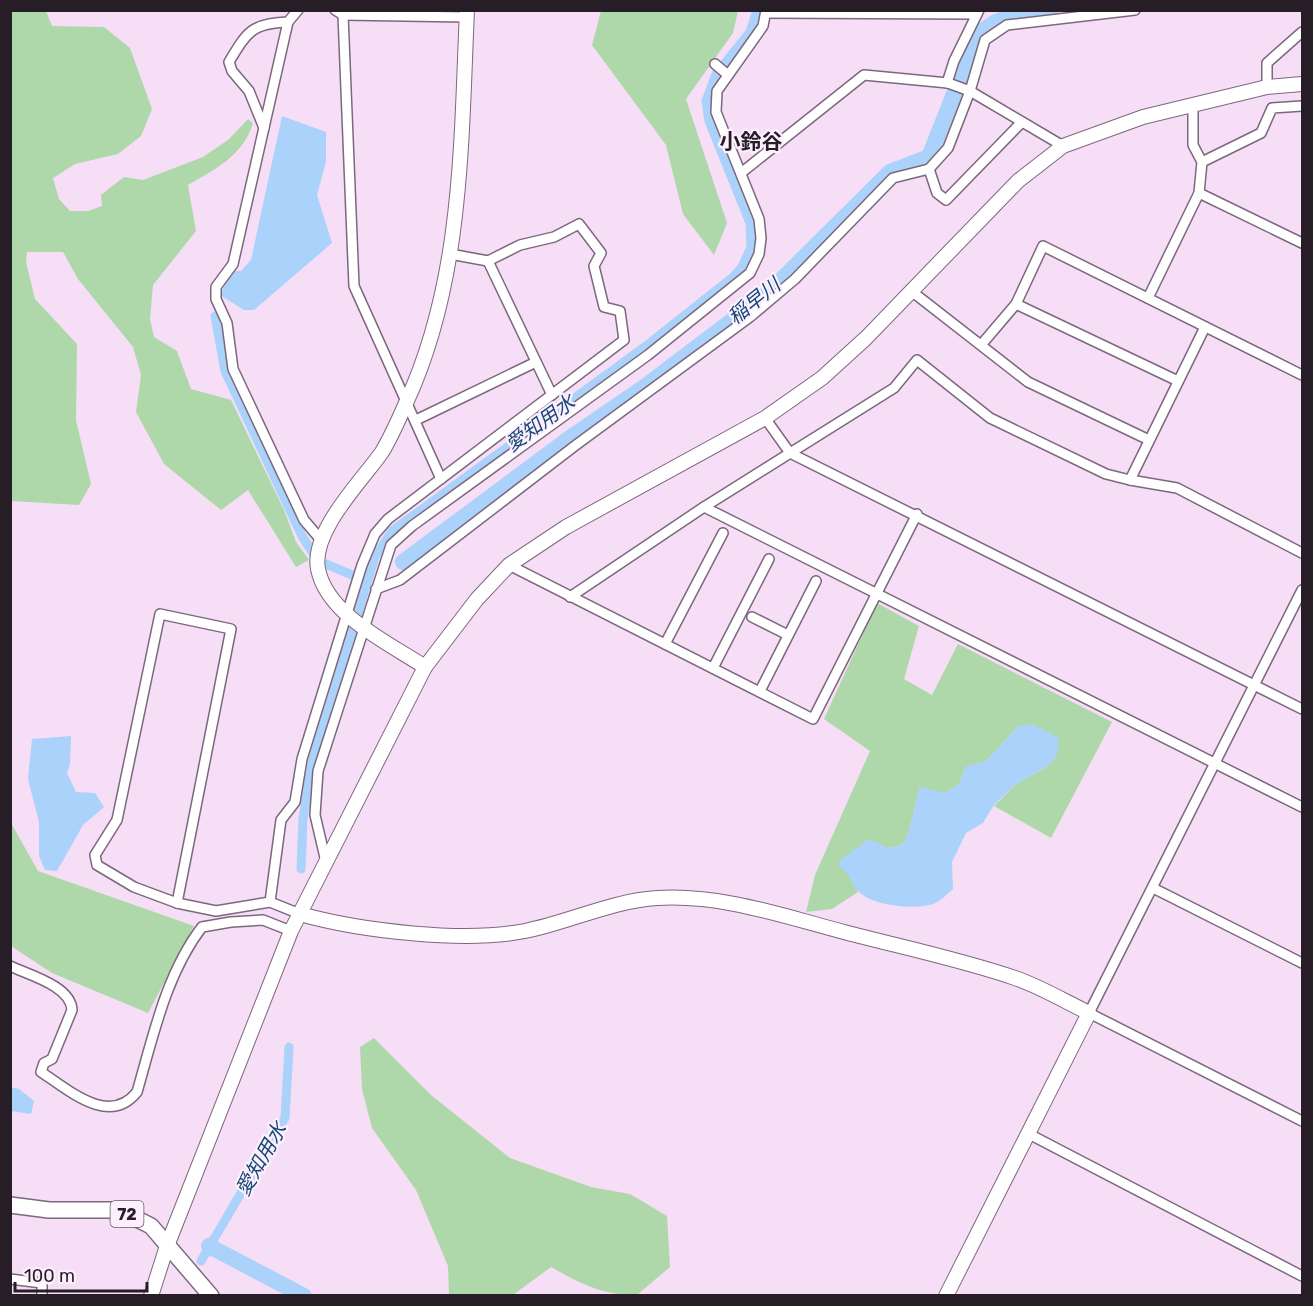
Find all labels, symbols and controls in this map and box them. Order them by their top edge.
district label: 小鈴谷 [720,129,783,154]
water label: 稲早川 [723,272,786,329]
water label: 愛知用水 [501,389,581,456]
water label: 愛知用水 [231,1117,292,1200]
road number: 72 [110,1201,144,1227]
scale bar [15,1255,147,1293]
text: 100 m [24,1265,75,1287]

